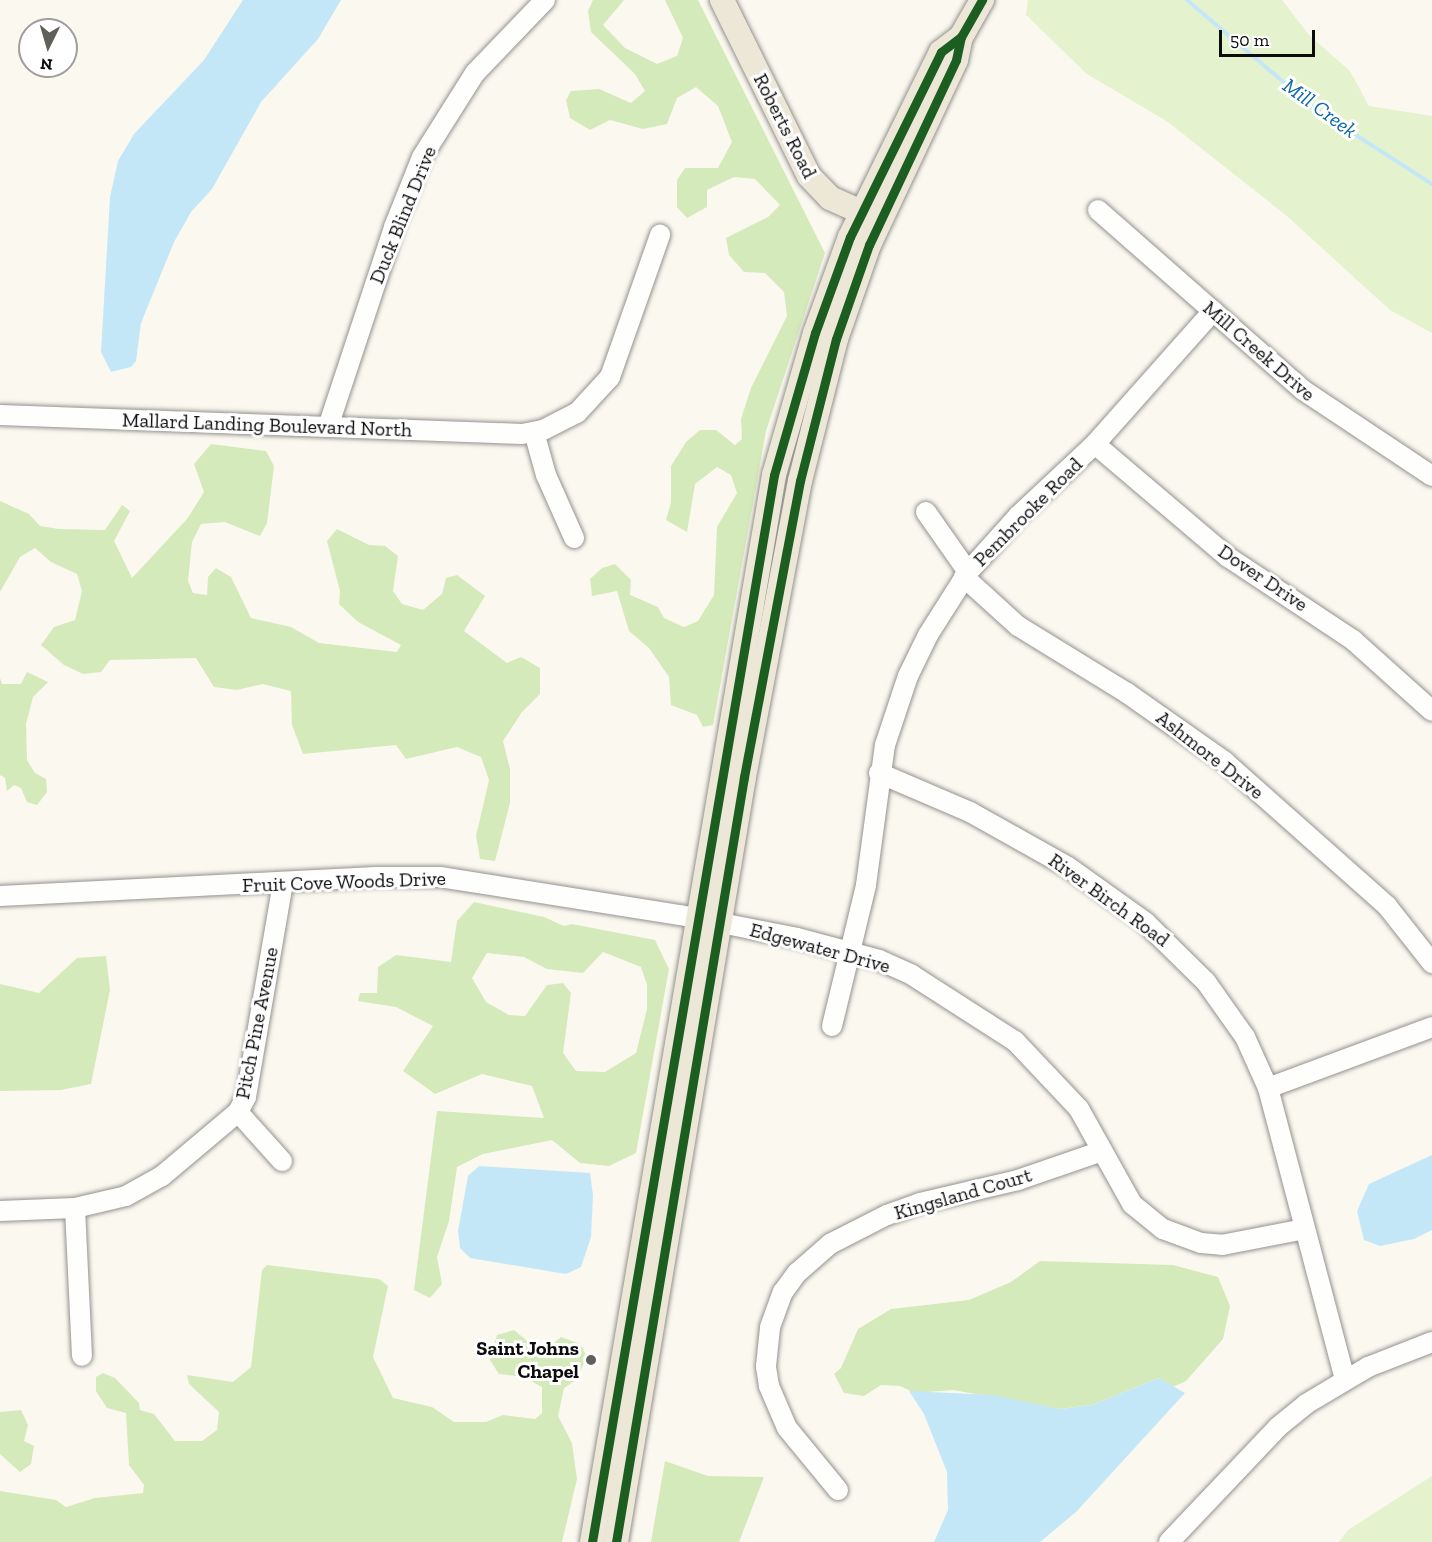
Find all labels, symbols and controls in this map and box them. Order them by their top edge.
north arrow [18,18,78,78]
scale bar [1222,18,1318,56]
text: 50 m [1230,29,1269,51]
text: N [40,54,53,74]
street label: Roberts Road [748,70,822,182]
water label: Mill Creek [1278,73,1362,143]
street label: Duck Blind Drive [364,143,442,287]
street label: Mill Creek Drive [1198,296,1320,406]
street label: Mallard Landing Boulevard North [122,408,412,442]
street label: Pembrooke Road [968,452,1088,572]
street label: Dover Drive [1213,539,1313,617]
street label: Ashmore Drive [1151,706,1269,804]
street label: River Birch Road [1044,848,1174,952]
street label: Fruit Cove Woods Drive [241,866,447,898]
street label: Edgewater Drive [747,918,893,978]
street label: Pitch Pine Avenue [230,944,284,1102]
street label: Kingsland Court [892,1163,1034,1225]
place label: Saint Johns Chapel [476,1336,579,1383]
marker: Saint Johns Chapel [584,1353,598,1367]

